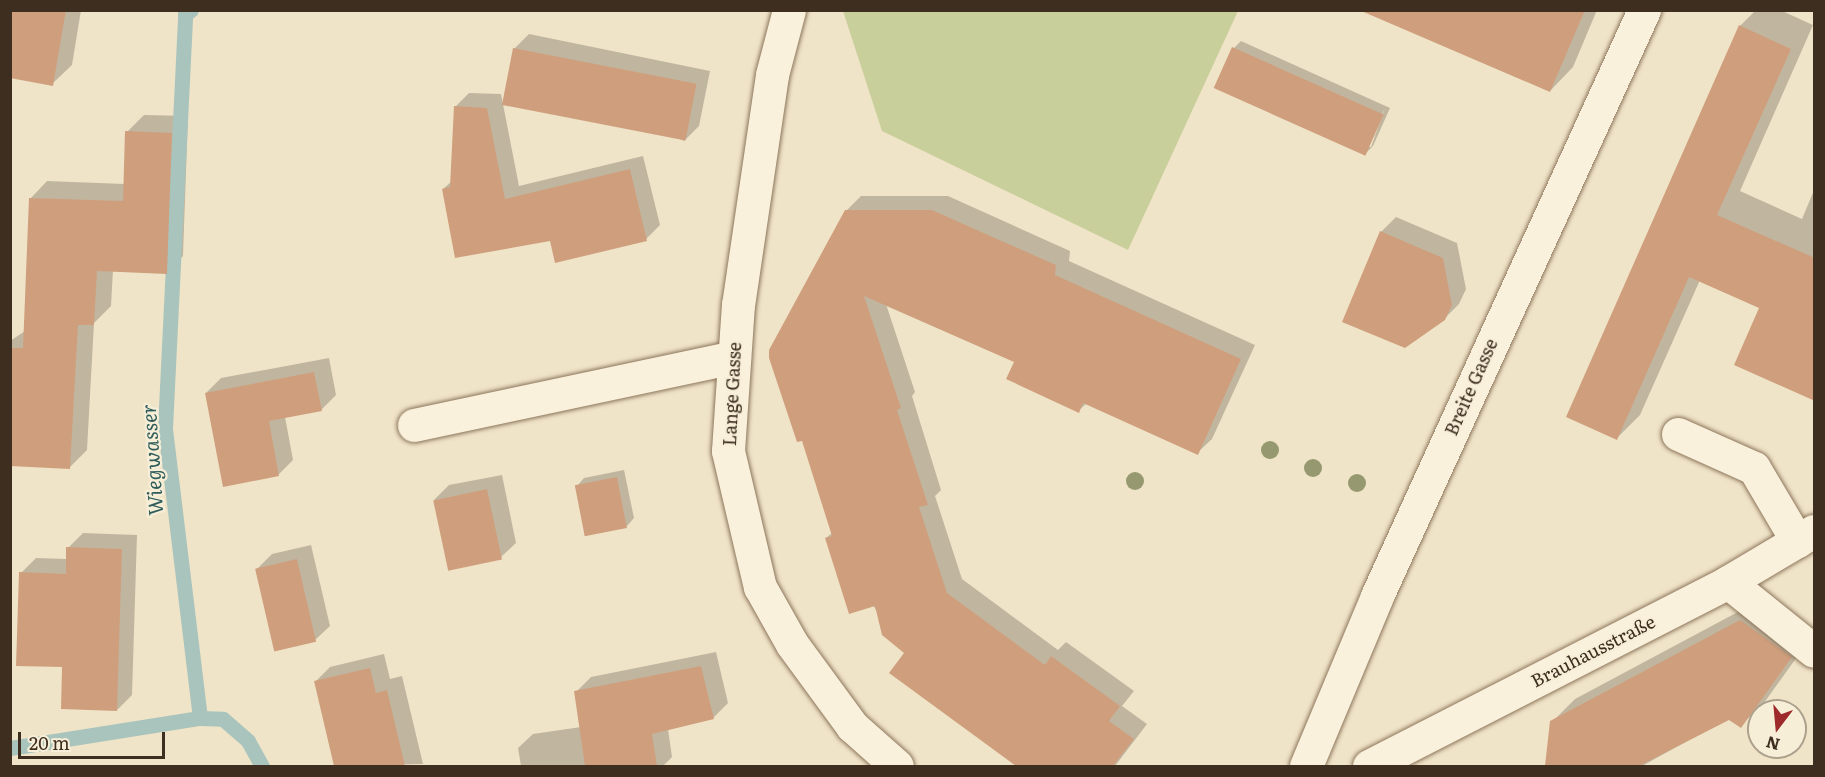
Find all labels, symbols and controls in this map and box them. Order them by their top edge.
street label: Breite Gasse [1440,335,1502,439]
street label: Lange Gasse [718,341,746,447]
water label: Wiegwasser [135,404,167,516]
street label: Brauhausstraße [1527,610,1659,692]
north arrow [1747,699,1807,759]
scale bar [21,720,168,758]
text: 20 m [29,729,70,756]
text: N [1763,731,1782,758]

